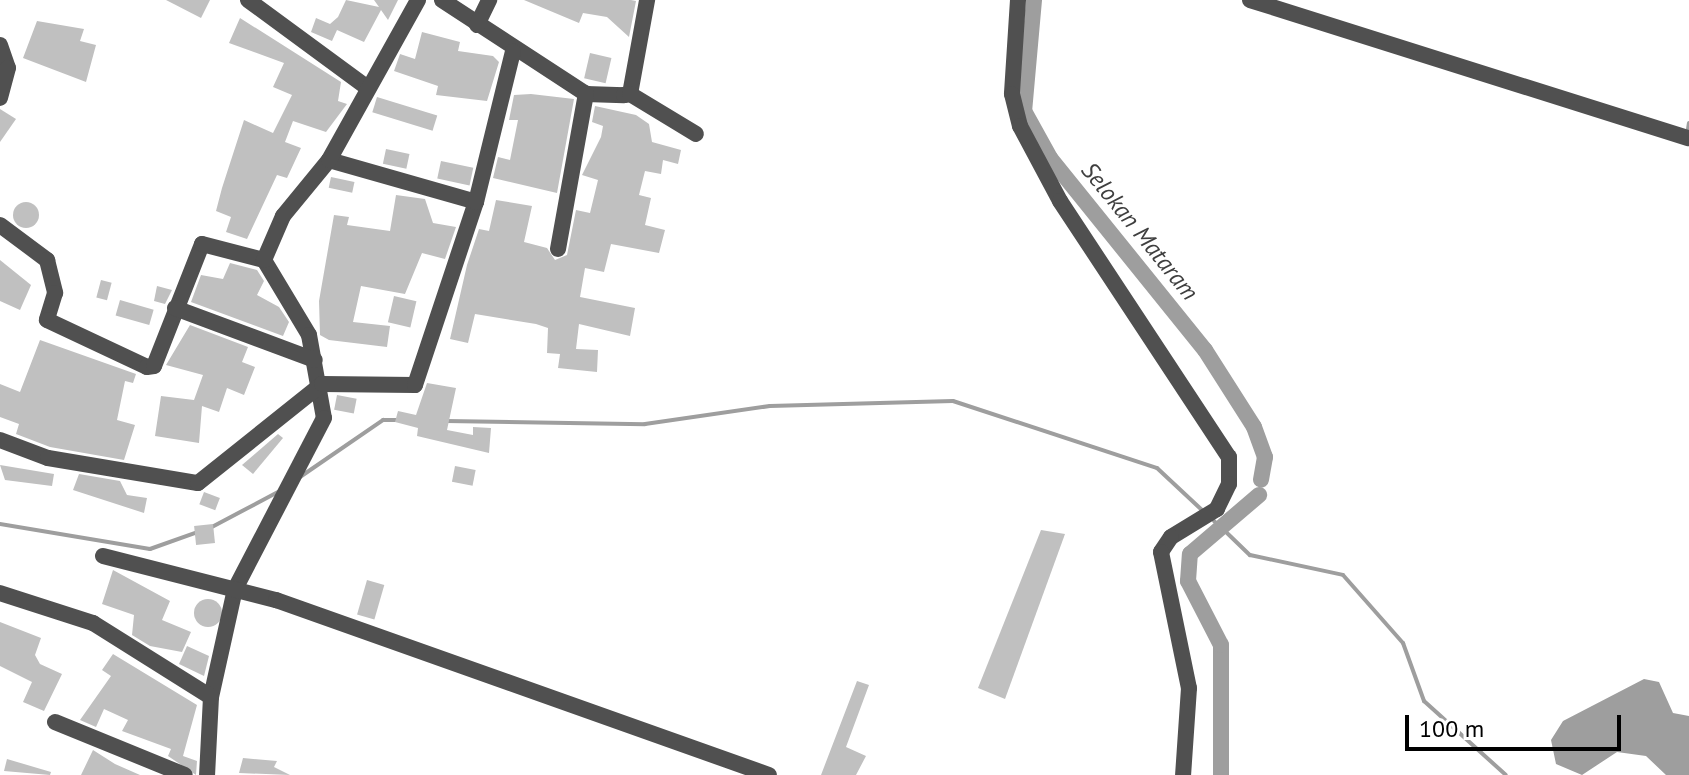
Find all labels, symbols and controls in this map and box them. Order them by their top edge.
water label: Selokan Mataram [1076,156,1204,306]
scale bar [1409,699,1625,749]
text: 100 m [1419,713,1484,744]

